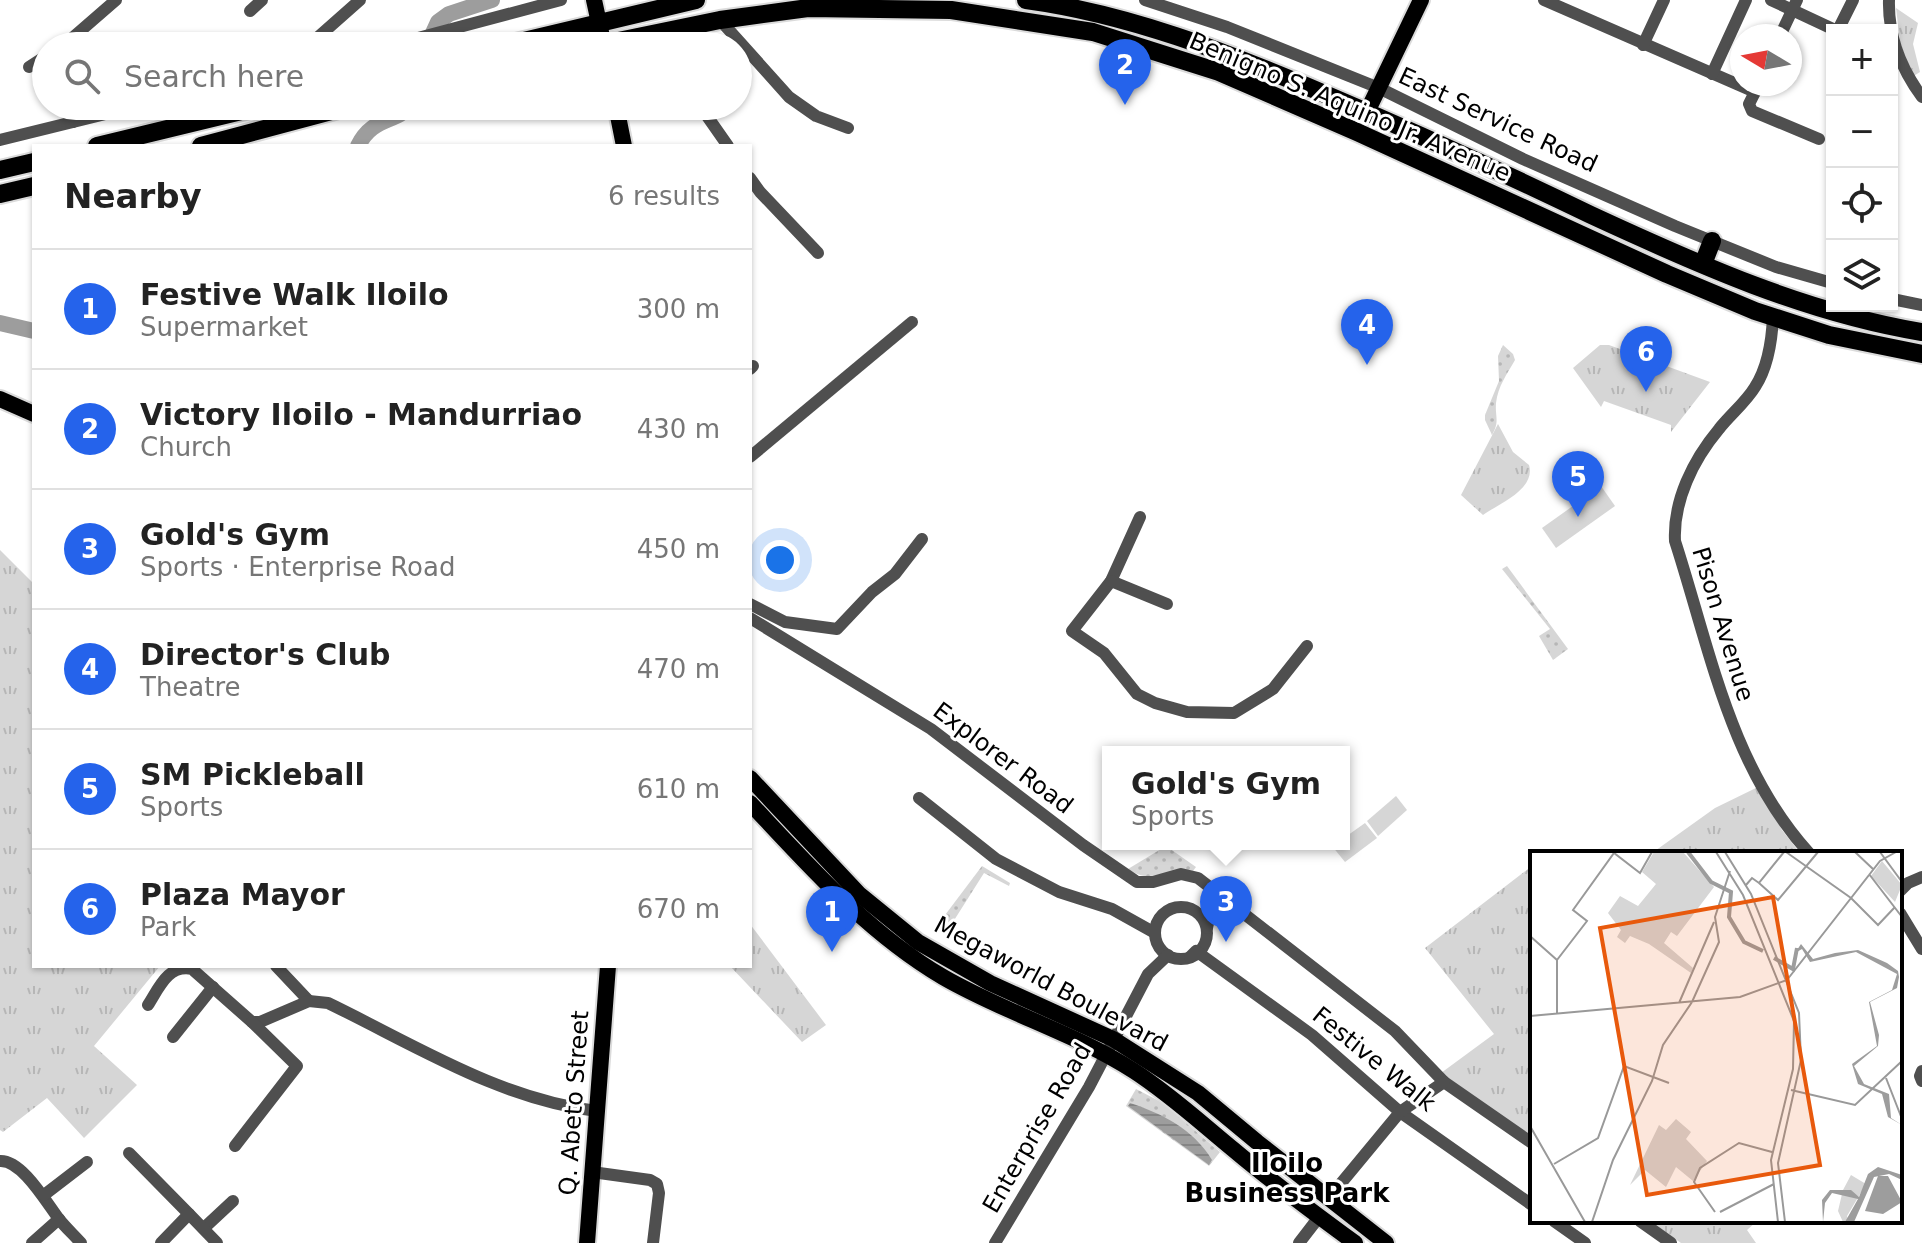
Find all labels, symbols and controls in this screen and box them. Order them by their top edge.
north arrow [1730,24,1802,96]
map controls [1826,24,1898,312]
button: + [1826,24,1898,96]
street label: Benigno S. Aquino Jr. Avenue [1185,26,1515,188]
search box [32,32,752,120]
pin: 2 [1099,39,1151,105]
icon: search [60,54,104,98]
text: Search here [124,59,304,94]
street label: East Service Road [1394,62,1602,178]
button: − [1826,96,1898,168]
button: locate [1826,168,1898,240]
text: Nearby [64,176,202,216]
text: 6 results [608,181,720,211]
button: layers [1826,240,1898,312]
text: Festive Walk Iloilo [140,277,449,312]
text: 1 [81,294,99,324]
text: 300 m [637,294,720,324]
pin: 4 [1341,299,1393,365]
text: Supermarket [140,312,308,342]
pin: 6 [1620,326,1672,392]
text: Victory Iloilo - Mandurriao [140,397,582,432]
text: 2 [81,414,99,444]
text: 430 m [637,414,720,444]
text: Church [140,432,232,462]
pin: 5 [1552,451,1604,517]
text: Gold's Gym [140,517,330,552]
text: 3 [81,534,99,564]
text: 450 m [637,534,720,564]
your location [760,540,800,580]
street label: Pison Avenue [1686,543,1760,705]
text: Sports · Enterprise Road [140,552,455,582]
text: Director's Club [140,637,390,672]
text: 4 [81,654,99,684]
text: 470 m [637,654,720,684]
text: Theatre [140,672,241,702]
street label: Explorer Road [928,696,1078,820]
popup [1102,746,1350,850]
text: SM Pickleball [140,757,365,792]
text: Gold's Gym [1131,766,1321,801]
text: 5 [81,774,99,804]
text: 610 m [637,774,720,804]
text: Sports [140,792,223,822]
text: Sports [1131,801,1214,831]
inset map [1530,851,1902,1223]
pin: 3 [1200,876,1252,942]
text: Plaza Mayor [140,877,345,912]
pin: 1 [806,886,858,952]
text: 6 [81,894,99,924]
text: 670 m [637,894,720,924]
street label: Megaworld Boulevard [929,910,1173,1058]
text: Park [140,912,196,942]
street label: Festive Walk [1307,1001,1441,1117]
street label: Q. Abeto Street [554,1010,594,1196]
street label: Enterprise Road [977,1038,1097,1218]
district label: Iloilo Business Park [1185,1148,1390,1208]

